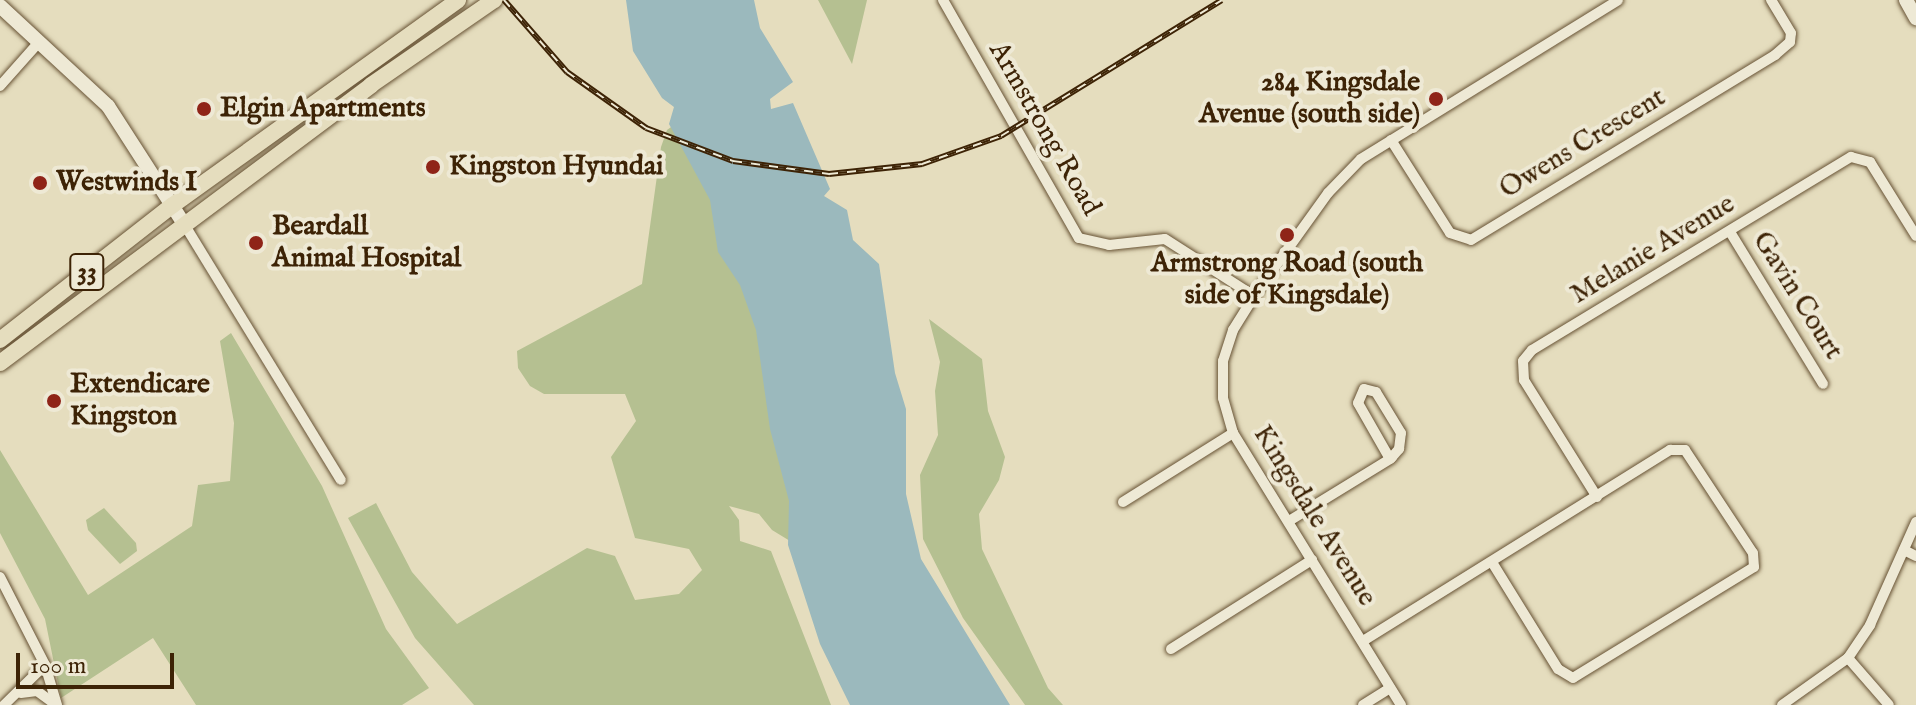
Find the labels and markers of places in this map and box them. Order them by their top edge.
place label: 284 Kingsdale Avenue (south side) [1199,66,1420,132]
marker: 284 Kingsdale Avenue (south side) [1427,90,1445,108]
place label: Elgin Apartments [220,92,426,126]
marker: Elgin Apartments [195,100,213,118]
place label: Kingston Hyundai [449,150,663,184]
marker: Kingston Hyundai [424,158,442,176]
place label: Westwinds I [56,166,197,200]
marker: Westwinds I [31,174,49,192]
place label: Beardall Animal Hospital [272,210,461,276]
marker: Armstrong Road (south side of Kingsdale) [1278,226,1296,244]
marker: Beardall Animal Hospital [247,234,265,252]
place label: Armstrong Road (south side of Kingsdale) [1151,247,1423,313]
place label: Extendicare Kingston [70,368,210,434]
marker: Extendicare Kingston [45,392,63,410]

